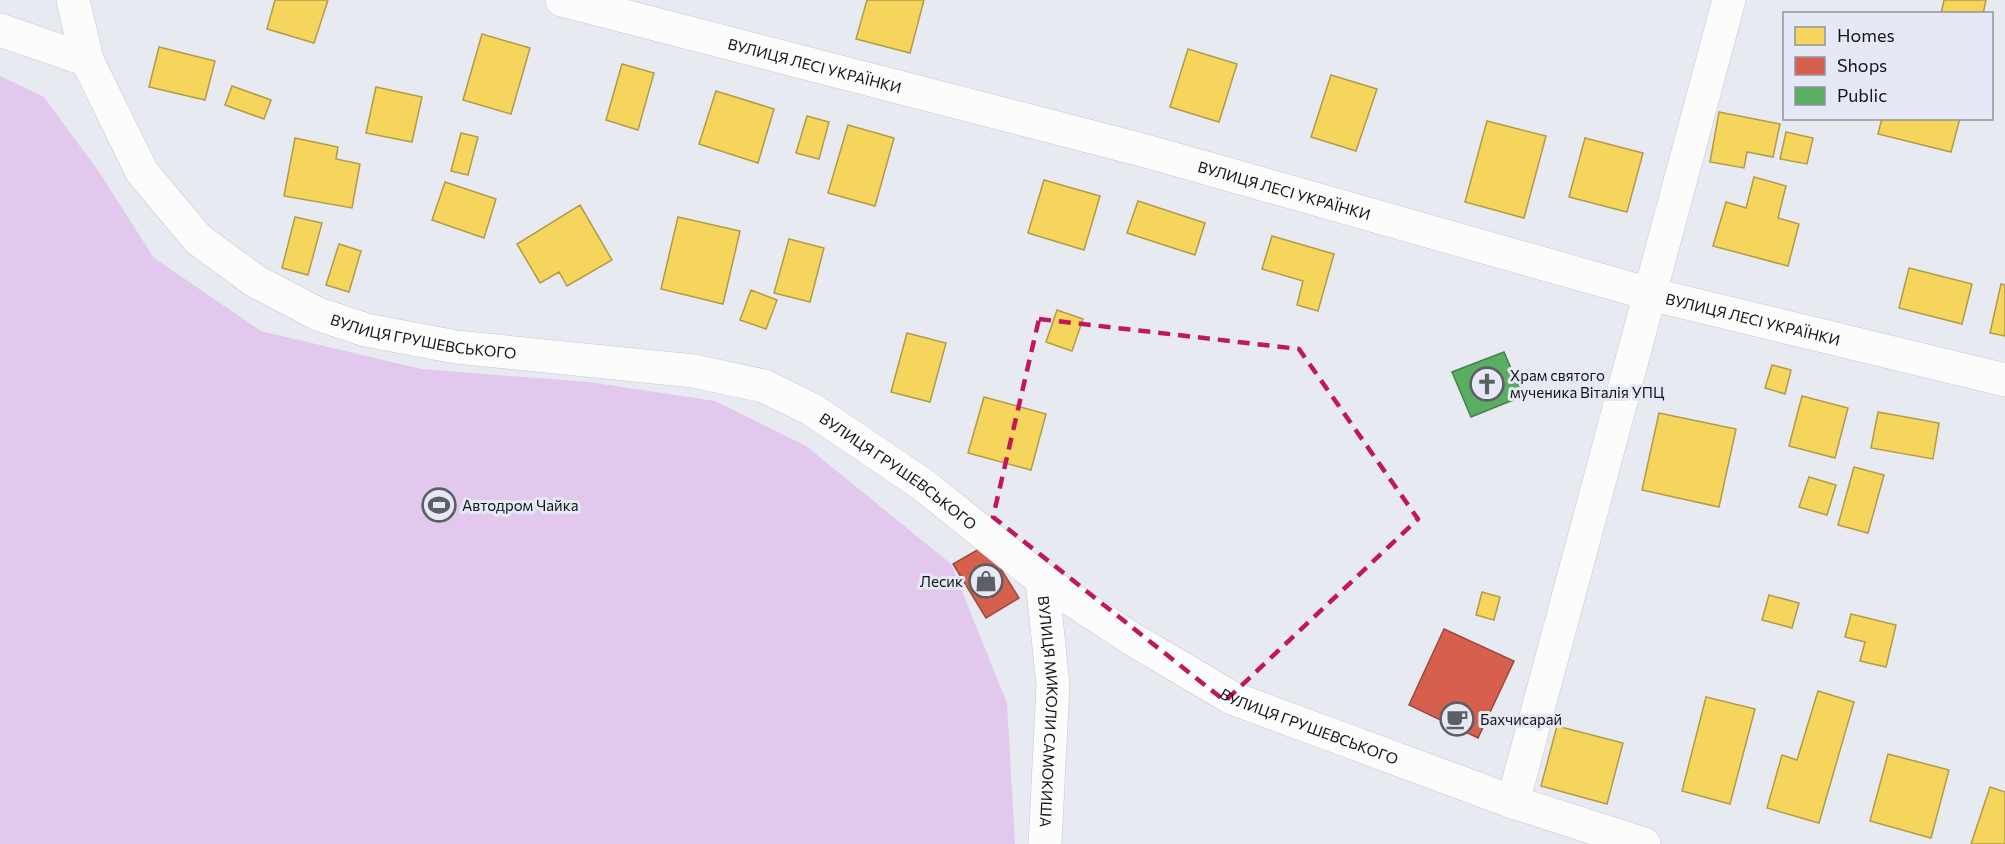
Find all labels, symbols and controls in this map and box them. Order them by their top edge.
legend [1783,12,1993,120]
text: Homes [1837,24,1895,46]
street label: ВУЛИЦЯ ЛЕСІ УКРАЇНКИ [726,34,903,96]
text: Shops [1837,54,1887,76]
text: Public [1837,84,1887,106]
street label: ВУЛИЦЯ ЛЕСІ УКРАЇНКИ [1196,157,1373,223]
street label: ВУЛИЦЯ ЛЕСІ УКРАЇНКИ [1664,289,1842,349]
street label: ВУЛИЦЯ ГРУШЕВСЬКОГО [328,310,517,362]
church icon: Храм святого мученика Віталія УПЦ [1469,366,1505,402]
place label: Храм святого мученика Віталія УПЦ [1510,366,1665,401]
street label: ВУЛИЦЯ ГРУШЕВСЬКОГО [816,409,980,533]
sports icon: Автодром Чайка [421,487,457,523]
place label: Автодром Чайка [462,496,578,514]
shop icon: Лесик [968,563,1004,599]
place label: Лесик [920,572,963,590]
street label: ВУЛИЦЯ МИКОЛИ САМОКИША [1035,595,1062,828]
street label: ВУЛИЦЯ ГРУШЕВСЬКОГО [1217,684,1401,768]
cafe icon: Бахчисарай [1439,701,1475,737]
place label: Бахчисарай [1480,710,1562,728]

